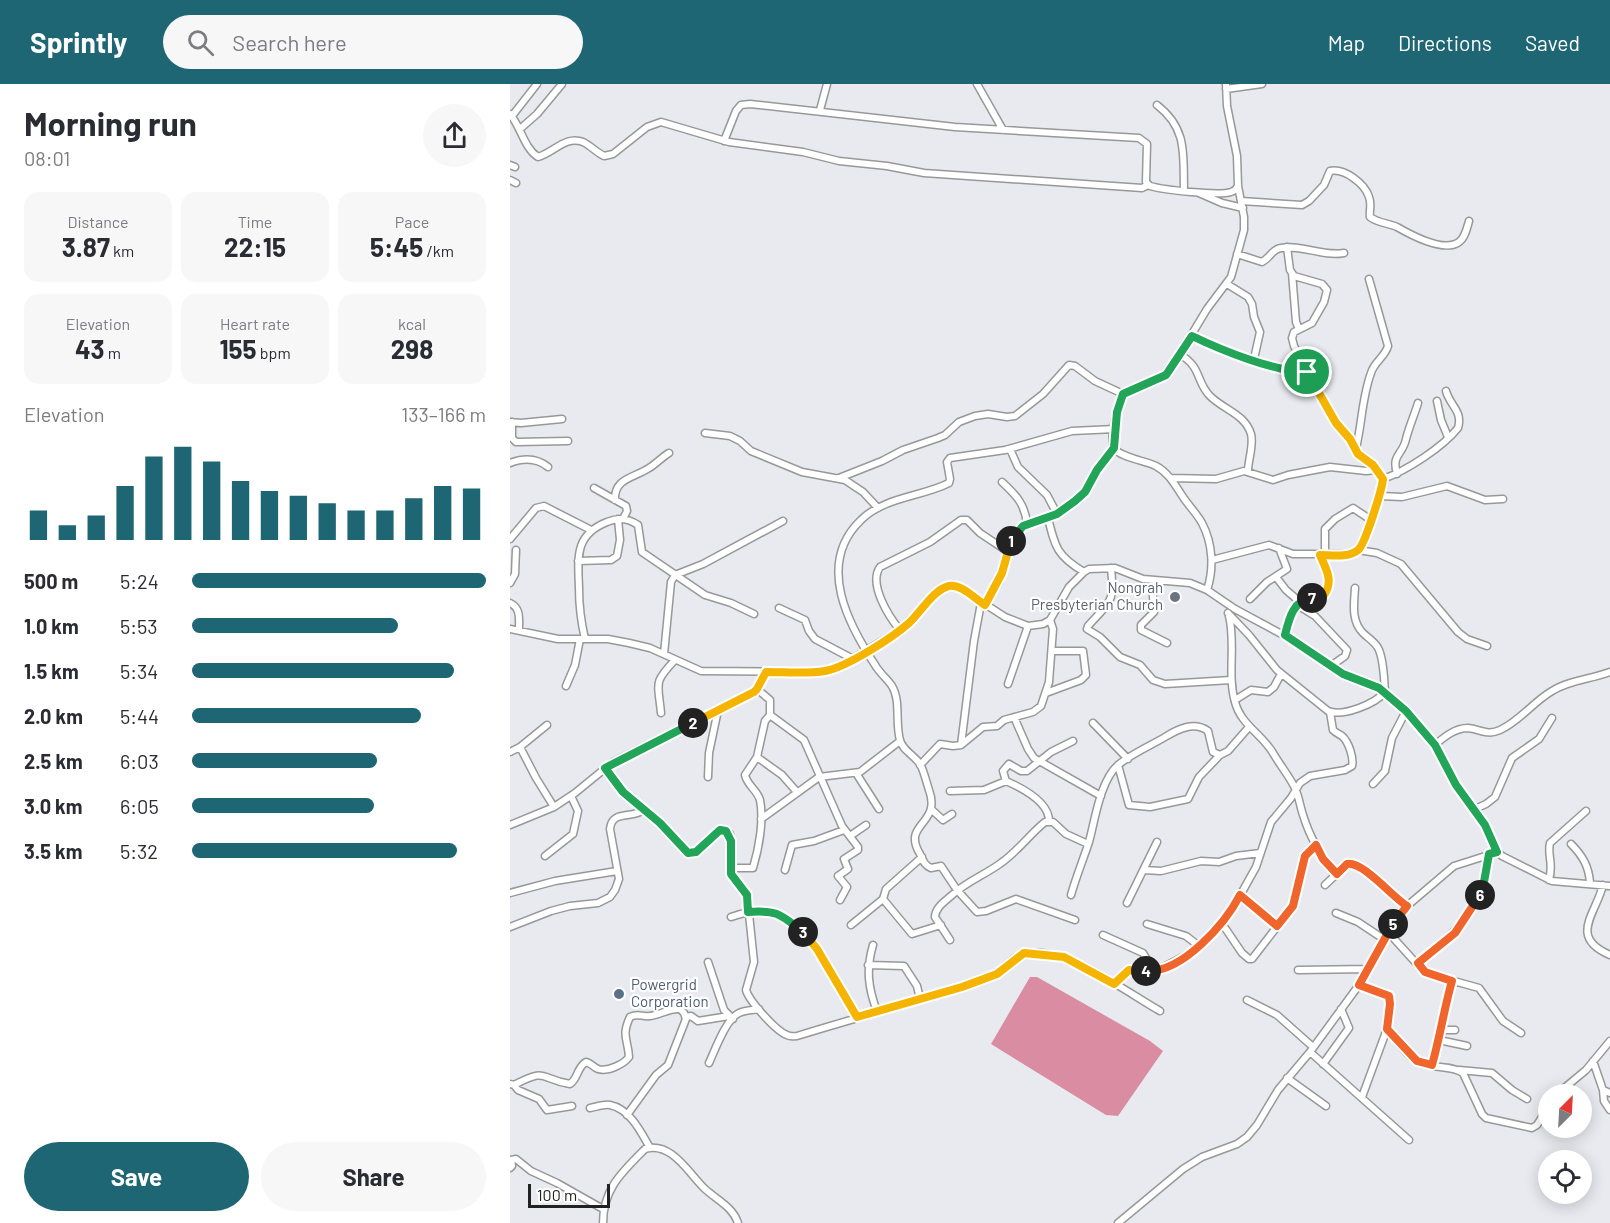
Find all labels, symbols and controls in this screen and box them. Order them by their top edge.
search box [163,15,583,69]
text: Sprintly [30,25,127,59]
icon: search [184,26,217,59]
text: Search here [232,29,347,55]
text: Map [1328,30,1365,55]
text: Directions [1398,30,1492,55]
text: Saved [1525,30,1580,55]
text: Morning run [24,103,197,143]
button: share [423,104,486,167]
text: 08:01 [24,146,70,170]
text: Distance [68,212,128,231]
text: Time [238,212,272,231]
text: Pace [395,212,429,231]
text: 3.87 [62,231,110,262]
text: 22:15 [224,231,286,262]
text: 5:45 [370,231,423,262]
text: km [110,241,134,260]
text: /km [423,241,454,260]
text: Elevation [66,314,130,333]
text: Heart rate [220,314,290,333]
text: kcal [398,314,426,333]
text: 43 [75,333,105,364]
text: 155 [219,333,257,364]
text: 298 [391,333,433,364]
text: m [105,343,121,362]
text: bpm [257,343,291,362]
pin [1281,346,1332,397]
icon: arrive [1290,355,1323,388]
text: Elevation [24,402,105,426]
text: 133–166 m [401,402,486,426]
pin: 1 [996,526,1026,556]
text: 1 [1008,531,1014,550]
text: 500 m [24,569,78,593]
text: 5:24 [120,569,159,593]
place label: Nongrah Presbyterian Church [1031,578,1163,613]
pin: 7 [1297,583,1327,613]
text: 7 [1308,588,1316,607]
marker: Nongrah Presbyterian Church [1168,590,1182,604]
text: 1.0 km [24,614,79,638]
text: 5:53 [120,614,158,638]
text: 1.5 km [24,659,79,683]
text: 5:34 [120,659,158,683]
text: 2.0 km [24,704,83,728]
text: 5:44 [120,704,159,728]
pin: 2 [678,708,708,738]
text: 2 [689,713,697,732]
text: 2.5 km [24,749,83,773]
text: 6:03 [120,749,159,773]
text: 3.0 km [24,794,82,818]
text: 6:05 [120,794,159,818]
text: 3.5 km [24,839,82,863]
text: 5:32 [120,839,158,863]
pin: 6 [1465,880,1495,910]
text: 6 [1476,885,1484,904]
pin: 5 [1378,909,1408,939]
text: 5 [1389,914,1397,933]
pin: 3 [788,917,818,947]
text: 3 [799,922,807,941]
pin: 4 [1131,956,1161,986]
text: 4 [1141,961,1151,980]
place label: Powergrid Corporation [631,975,709,1010]
marker: Powergrid Corporation [612,987,626,1001]
north arrow [1538,1084,1592,1138]
map controls [1538,1084,1592,1204]
button: Save [24,1142,249,1211]
button: Share [261,1142,486,1211]
button: locate [1538,1150,1592,1204]
scale bar [528,1181,610,1208]
text: 100 m [537,1185,577,1204]

